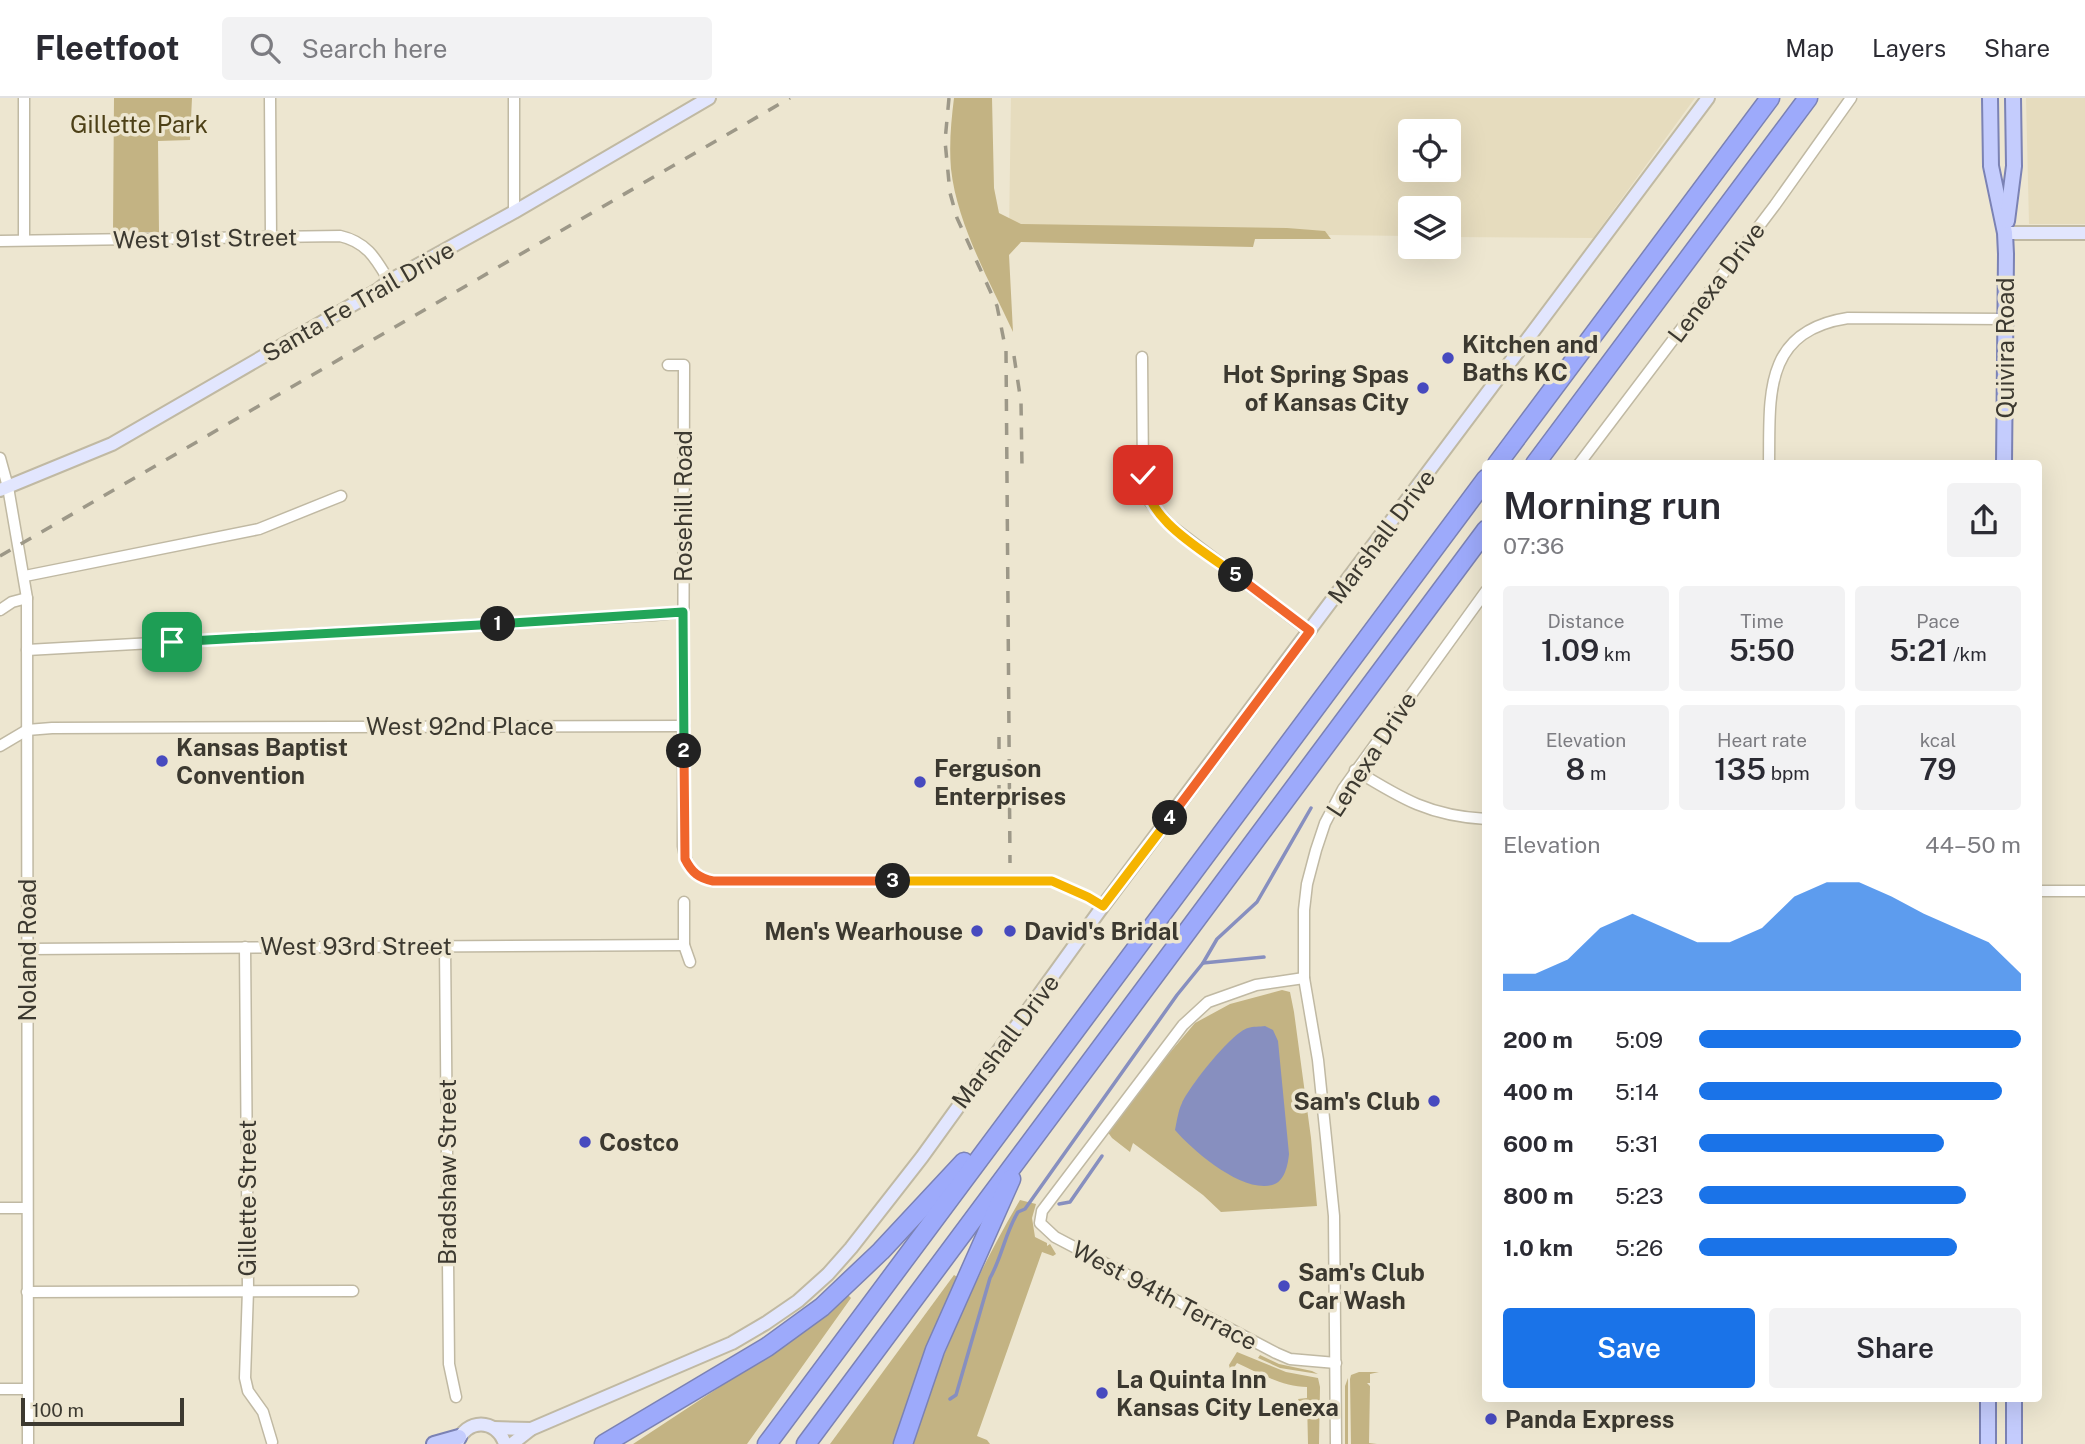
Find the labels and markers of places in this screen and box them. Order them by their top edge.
place label: Kitchen and Baths KC [1462,330,1598,386]
marker: Kitchen and Baths KC [1440,350,1456,366]
place label: Hot Spring Spas of Kansas City [1223,360,1409,416]
marker: Hot Spring Spas of Kansas City [1415,380,1431,396]
pin [1113,445,1173,505]
pin: 5 [1218,558,1254,592]
pin: 1 [480,606,516,642]
pin [142,612,202,672]
place label: Kansas Baptist Convention [176,733,348,789]
pin: 2 [666,734,702,768]
marker: Kansas Baptist Convention [154,753,170,769]
place label: Ferguson Enterprises [934,754,1066,810]
marker: Ferguson Enterprises [912,774,928,790]
pin: 4 [1152,800,1188,836]
pin: 3 [876,864,910,898]
place label: Men's Wearhouse [764,917,963,945]
place label: David's Bridal [1024,917,1179,945]
marker: Men's Wearhouse [969,923,985,939]
marker: David's Bridal [1002,923,1018,939]
place label: Sam's Club [1293,1087,1420,1115]
marker: Sam's Club [1426,1093,1442,1109]
place label: Costco [599,1128,679,1156]
marker: Costco [577,1134,593,1150]
place label: Sam's Club Car Wash [1298,1258,1425,1314]
marker: Sam's Club Car Wash [1276,1278,1292,1294]
place label: La Quinta Inn Kansas City Lenexa [1116,1365,1339,1421]
marker: La Quinta Inn Kansas City Lenexa [1094,1385,1110,1401]
place label: Panda Express [1505,1405,1674,1433]
marker: Panda Express [1483,1411,1499,1427]

